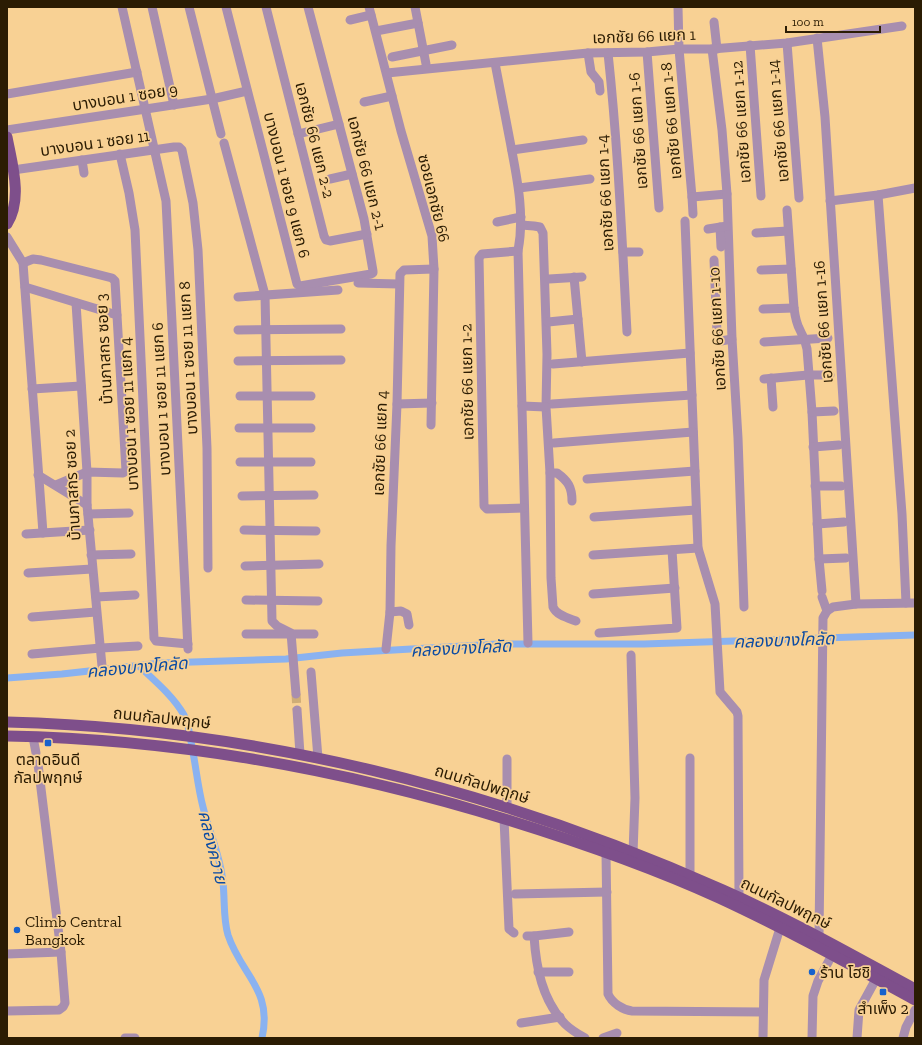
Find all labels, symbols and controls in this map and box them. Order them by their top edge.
scale bar [786,8,880,34]
text: 100 m [792,15,824,29]
street label: เอกชัย 66 แยก 1 [592,25,696,47]
street label: เอกชัย 66 แยก 1-14 [763,58,793,183]
street label: เอกชัย 66 แยก 1-12 [727,60,755,184]
street label: เอกชัย 66 แยก 1-8 [656,62,686,180]
street label: เอกชัย 66 แยก 1-6 [624,72,652,190]
street label: บางบอน 1 ซอย 9 [71,79,179,115]
street label: เอกชัย 66 แยก 2-2 [291,80,339,200]
street label: บางบอน 1 ซอย 9 แยก 6 [260,110,314,260]
street label: เอกชัย 66 แยก 2-1 [344,114,390,232]
street label: บางบอน 1 ซอย 11 [39,126,151,160]
street label: เอกชัย 66 แยก 1-4 [592,134,618,252]
street label: ซอยเอกชัย 66 [414,152,454,244]
street label: เอกชัย 66 แยก 1-16 [809,260,837,384]
street label: เอกชัย 66 แยก 1-10 [704,267,730,391]
street label: บางบอน 1 ซอย 11 แยก 8 [174,281,202,435]
street label: บ้านภาสกร ซอย 3 [92,293,116,405]
street label: บางบอน 1 ซอย 11 แยก 6 [147,322,175,476]
street label: เอกชัย 66 แยก 1-2 [456,323,478,441]
street label: บางบอน 1 ซอย 11 แยก 4 [115,336,143,491]
street label: เอกชัย 66 แยก 4 [369,389,391,496]
street label: บ้านภาสกร ซอย 2 [60,429,84,541]
water label: คลองบางโคลัด [733,628,835,652]
water label: คลองบางโคลัด [410,635,512,661]
water label: คลองบางโคลัด [86,653,189,681]
street label: ถนนกัลปพฤกษ์ [112,703,212,733]
marker: ตลาดอินดี กัลปพฤกษ์ [43,738,53,748]
place label: ตลาดอินดี กัลปพฤกษ์ [13,750,83,787]
street label: ถนนกัลปพฤกษ์ [432,761,532,807]
water label: คลองควาย [194,808,232,888]
street label: ถนนกัลปพฤกษ์ [738,873,834,933]
place label: Climb Central Bangkok [25,912,122,949]
marker: Climb Central Bangkok [12,925,22,935]
place label: ร้าน โฮชิ [820,963,870,982]
marker: ร้าน โฮชิ [807,967,817,977]
marker: สำเพ็ง 2 [878,987,888,997]
place label: สำเพ็ง 2 [857,999,909,1018]

